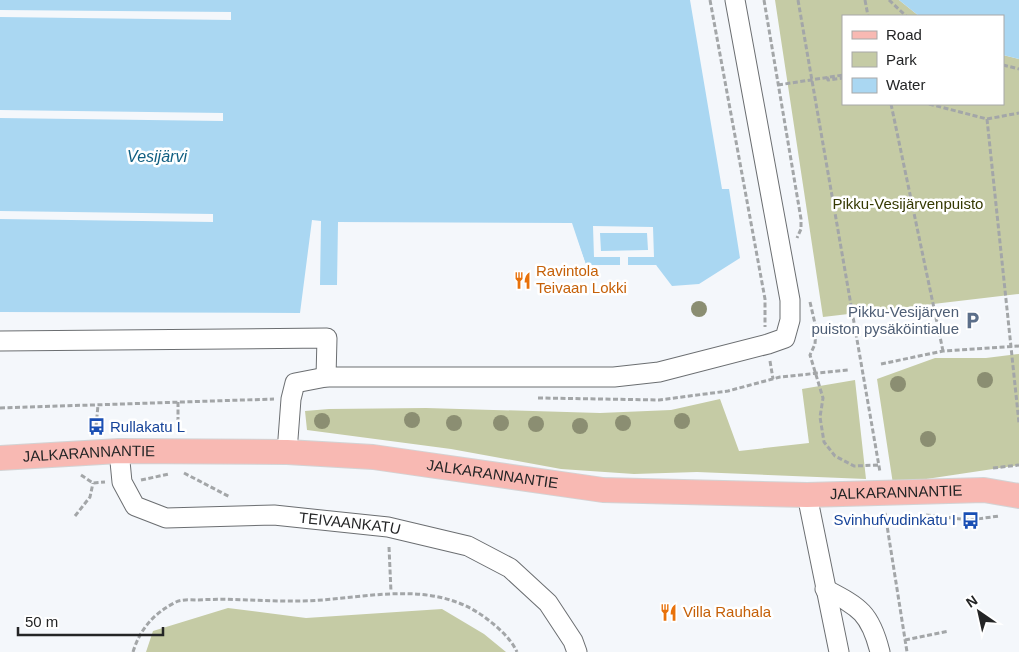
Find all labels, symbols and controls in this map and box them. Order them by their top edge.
legend [842,15,1004,105]
text: Road [886,26,922,43]
text: Park [886,51,917,68]
text: Water [886,76,925,93]
water label: Vesijärvi [127,148,187,165]
park label: Pikku-Vesijärvenpuisto [833,195,983,212]
place label: Ravintola Teivaan Lokki [536,262,627,296]
restaurant icon: Ravintola Teivaan Lokki [512,270,532,290]
place label: Pikku-Vesijärven puiston pysäköintialue [811,303,959,337]
parking icon: Pikku-Vesijärven puiston pysäköintialue [963,311,983,331]
bus stop icon: Rullakatu L [86,417,106,437]
place label: Rullakatu L [110,418,185,435]
street label: JALKARANNANTIE [22,442,155,465]
street label: JALKARANNANTIE [426,456,559,491]
street label: JALKARANNANTIE [830,482,963,502]
street label: TEIVAANKATU [298,509,402,538]
bus stop icon: Svinhufvudinkatu I [960,510,980,530]
place label: Svinhufvudinkatu I [833,511,956,528]
north arrow [954,587,1004,637]
text: N [963,592,980,611]
restaurant icon: Villa Rauhala [659,602,679,622]
place label: Villa Rauhala [683,603,772,620]
scale bar [18,604,162,636]
text: 50 m [25,613,58,630]

